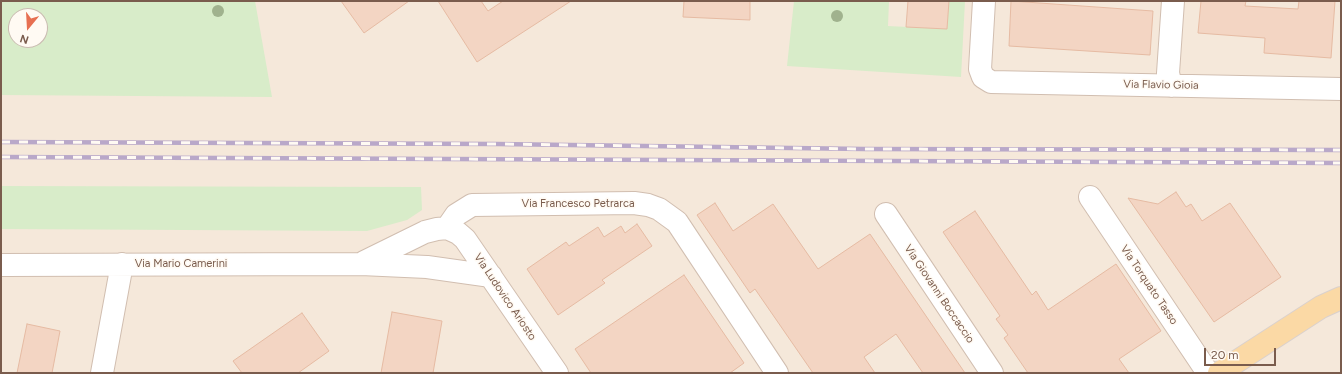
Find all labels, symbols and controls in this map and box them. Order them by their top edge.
north arrow [8,8,48,48]
text: N [18,31,31,46]
street label: Via Flavio Gioia [1123,78,1199,92]
street label: Via Francesco Petrarca [522,197,634,211]
street label: Via Giovanni Boccaccio [901,242,977,346]
street label: Via Torquato Tasso [1118,243,1180,327]
street label: Via Ludovico Ariosto [471,251,539,343]
street label: Via Mario Camerini [135,257,227,271]
scale bar [1206,340,1278,366]
text: 20 m [1211,348,1239,362]

